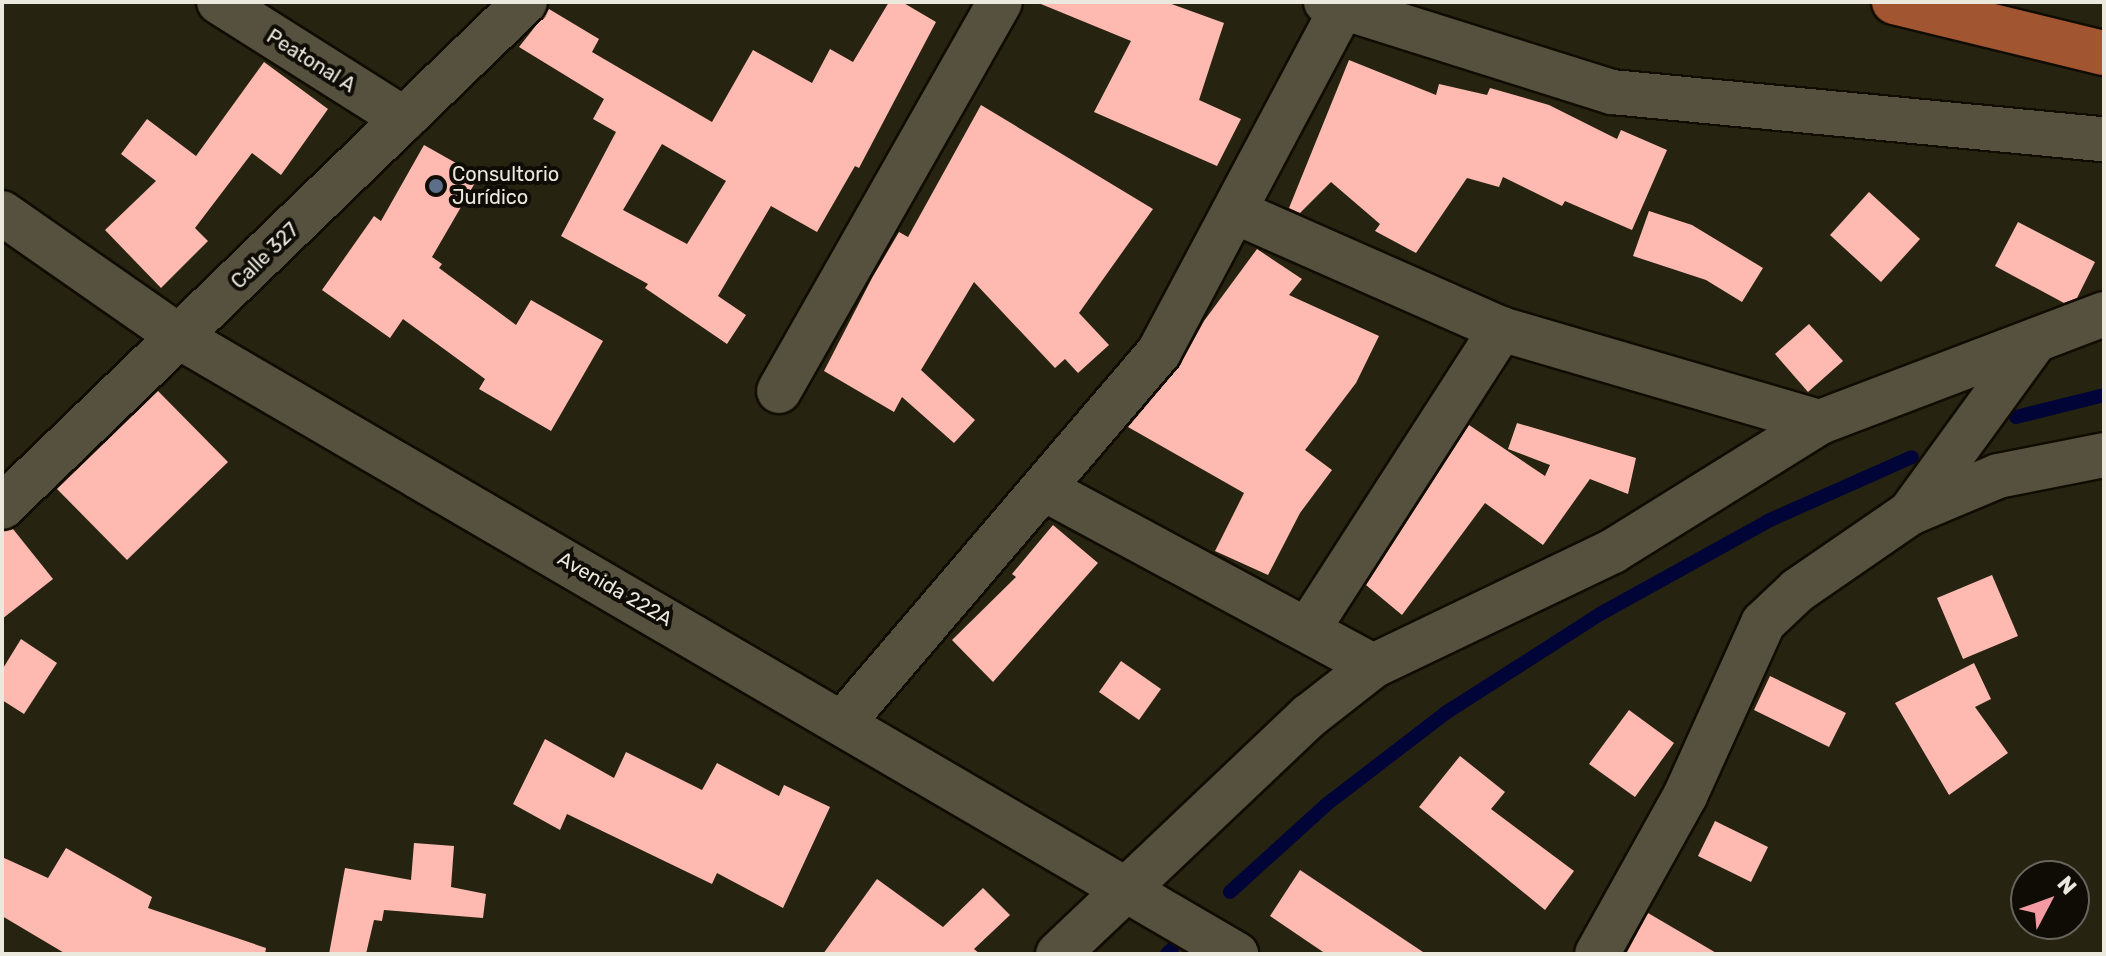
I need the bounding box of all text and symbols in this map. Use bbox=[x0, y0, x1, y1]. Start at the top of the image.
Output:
street label: Peatonal A bbox=[262, 24, 360, 98]
place label: Consultorio Jurídico bbox=[452, 162, 559, 209]
marker: Consultorio Jurídico bbox=[427, 177, 445, 195]
street label: Calle 327 bbox=[226, 218, 304, 294]
street label: Avenida 222A bbox=[554, 547, 676, 631]
north arrow bbox=[2010, 860, 2090, 940]
text: N bbox=[2052, 870, 2082, 900]

